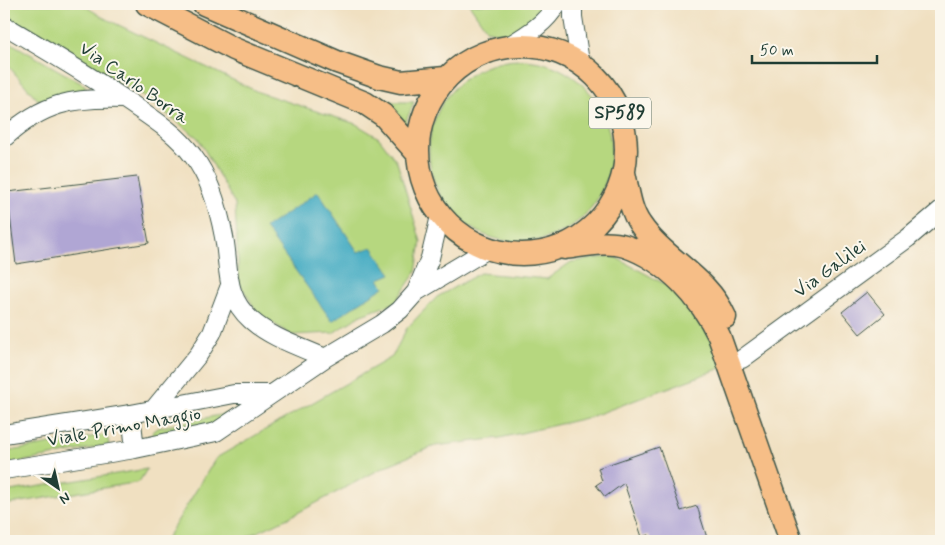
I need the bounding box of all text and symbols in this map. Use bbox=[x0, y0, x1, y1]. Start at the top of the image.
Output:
scale bar bbox=[752, 32, 878, 64]
street label: Via Carlo Borra bbox=[74, 36, 194, 130]
text: 50 m bbox=[760, 41, 794, 61]
road number: SP589 bbox=[589, 98, 651, 128]
street label: Via Galilei bbox=[789, 234, 871, 304]
street label: Viale Primo Maggio bbox=[45, 401, 203, 456]
north arrow bbox=[32, 462, 82, 512]
text: N bbox=[56, 488, 74, 508]

